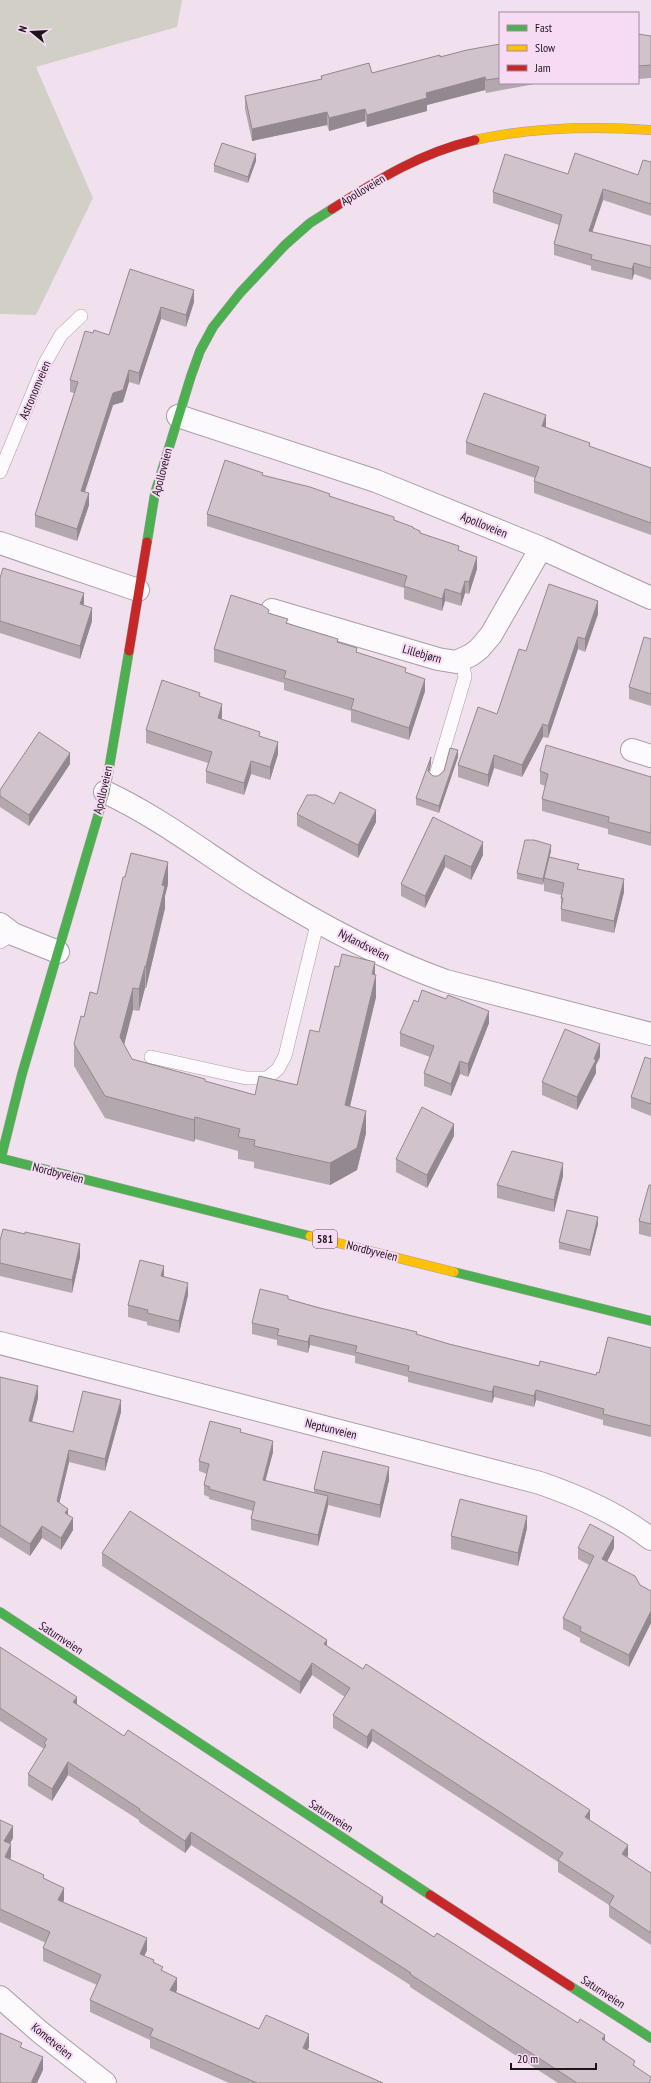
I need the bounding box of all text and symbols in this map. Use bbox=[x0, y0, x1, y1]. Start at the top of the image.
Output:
north arrow bbox=[12, 12, 52, 52]
legend bbox=[499, 12, 639, 84]
text: Fast bbox=[535, 20, 553, 35]
text: N bbox=[15, 24, 30, 34]
text: Slow bbox=[535, 40, 556, 55]
text: Jam bbox=[534, 60, 551, 75]
street label: Apolloveien bbox=[338, 170, 388, 209]
street label: Astronomveien bbox=[15, 358, 54, 421]
street label: Apolloveien bbox=[148, 446, 175, 498]
street label: Apolloveien bbox=[459, 508, 510, 541]
street label: Lillebjørn bbox=[401, 641, 443, 666]
street label: Apolloveien bbox=[90, 764, 115, 816]
street label: Nylandsveien bbox=[336, 925, 392, 964]
street label: Nordbyveien bbox=[31, 1159, 85, 1186]
road number: 581 bbox=[313, 1230, 337, 1248]
street label: Nordbyveien bbox=[345, 1237, 399, 1264]
street label: Neptunveien bbox=[304, 1415, 359, 1442]
street label: Saturnveien bbox=[36, 1618, 86, 1657]
street label: Saturnveien bbox=[306, 1796, 356, 1835]
street label: Saturnveien bbox=[578, 1972, 628, 2011]
street label: Kometveien bbox=[29, 2019, 76, 2062]
scale bar bbox=[511, 2045, 596, 2071]
text: 20 m bbox=[517, 2051, 538, 2066]

